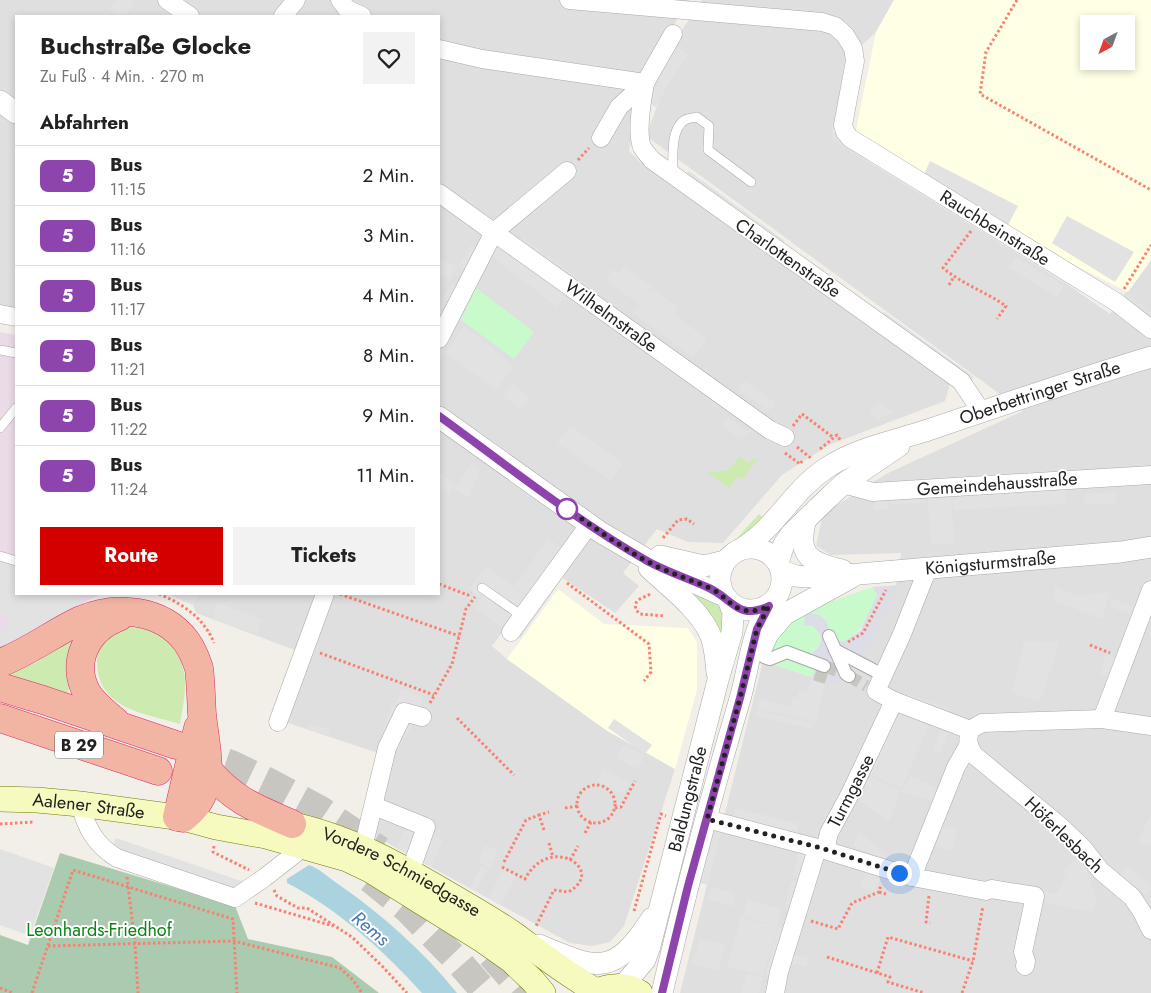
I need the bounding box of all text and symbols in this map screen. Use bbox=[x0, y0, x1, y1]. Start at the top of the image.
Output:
north arrow bbox=[1080, 15, 1135, 70]
map controls bbox=[1080, 15, 1135, 70]
text: Buchstraße Glocke bbox=[40, 28, 251, 63]
button: heart bbox=[363, 32, 415, 84]
text: Zu Fuß · 4 Min. · 270 m bbox=[40, 65, 204, 88]
text: Abfahrten bbox=[40, 109, 129, 136]
text: Bus bbox=[110, 151, 142, 178]
text: 2 Min. bbox=[362, 162, 415, 189]
text: 5 bbox=[62, 163, 73, 189]
text: 11:15 bbox=[110, 178, 145, 201]
street label: Rauchbeinstraße bbox=[935, 184, 1055, 272]
text: Bus bbox=[110, 211, 142, 238]
street label: Charlottenstraße bbox=[730, 212, 846, 304]
text: 3 Min. bbox=[363, 222, 415, 249]
text: 5 bbox=[62, 223, 73, 249]
text: 11:16 bbox=[110, 238, 146, 261]
text: Bus bbox=[110, 271, 142, 298]
street label: Wilhelmstraße bbox=[559, 273, 663, 359]
text: 4 Min. bbox=[362, 282, 415, 309]
text: 5 bbox=[62, 283, 73, 309]
text: 11:17 bbox=[110, 298, 145, 321]
text: Bus bbox=[110, 331, 142, 358]
text: 8 Min. bbox=[363, 342, 415, 369]
text: 5 bbox=[62, 343, 73, 369]
street label: Oberbettringer Straße bbox=[956, 354, 1124, 431]
text: 11:21 bbox=[110, 358, 146, 381]
text: Bus bbox=[110, 391, 142, 418]
text: 9 Min. bbox=[362, 402, 415, 429]
text: 5 bbox=[62, 403, 73, 429]
text: 11:22 bbox=[110, 418, 147, 441]
text: Bus bbox=[110, 451, 142, 478]
text: 11 Min. bbox=[356, 462, 415, 489]
text: 5 bbox=[62, 463, 73, 489]
street label: Gemeindehausstraße bbox=[916, 465, 1078, 503]
text: 11:24 bbox=[110, 478, 148, 501]
unlabelled marker bbox=[556, 498, 578, 520]
button: Route bbox=[40, 527, 223, 585]
button: Tickets bbox=[233, 527, 415, 585]
street label: Königsturmstraße bbox=[924, 545, 1057, 581]
road number: B 29 bbox=[55, 732, 103, 758]
street label: Baldungstraße bbox=[662, 743, 714, 855]
street label: Turmgasse bbox=[821, 750, 881, 832]
street label: Aalener Straße bbox=[31, 787, 146, 826]
street label: Höferlesbach bbox=[1019, 791, 1109, 879]
street label: Vordere Schmiedgasse bbox=[319, 820, 486, 923]
your location bbox=[887, 861, 912, 886]
water label: Rems bbox=[346, 905, 396, 952]
park label: Leonhards-Friedhof bbox=[26, 917, 173, 943]

